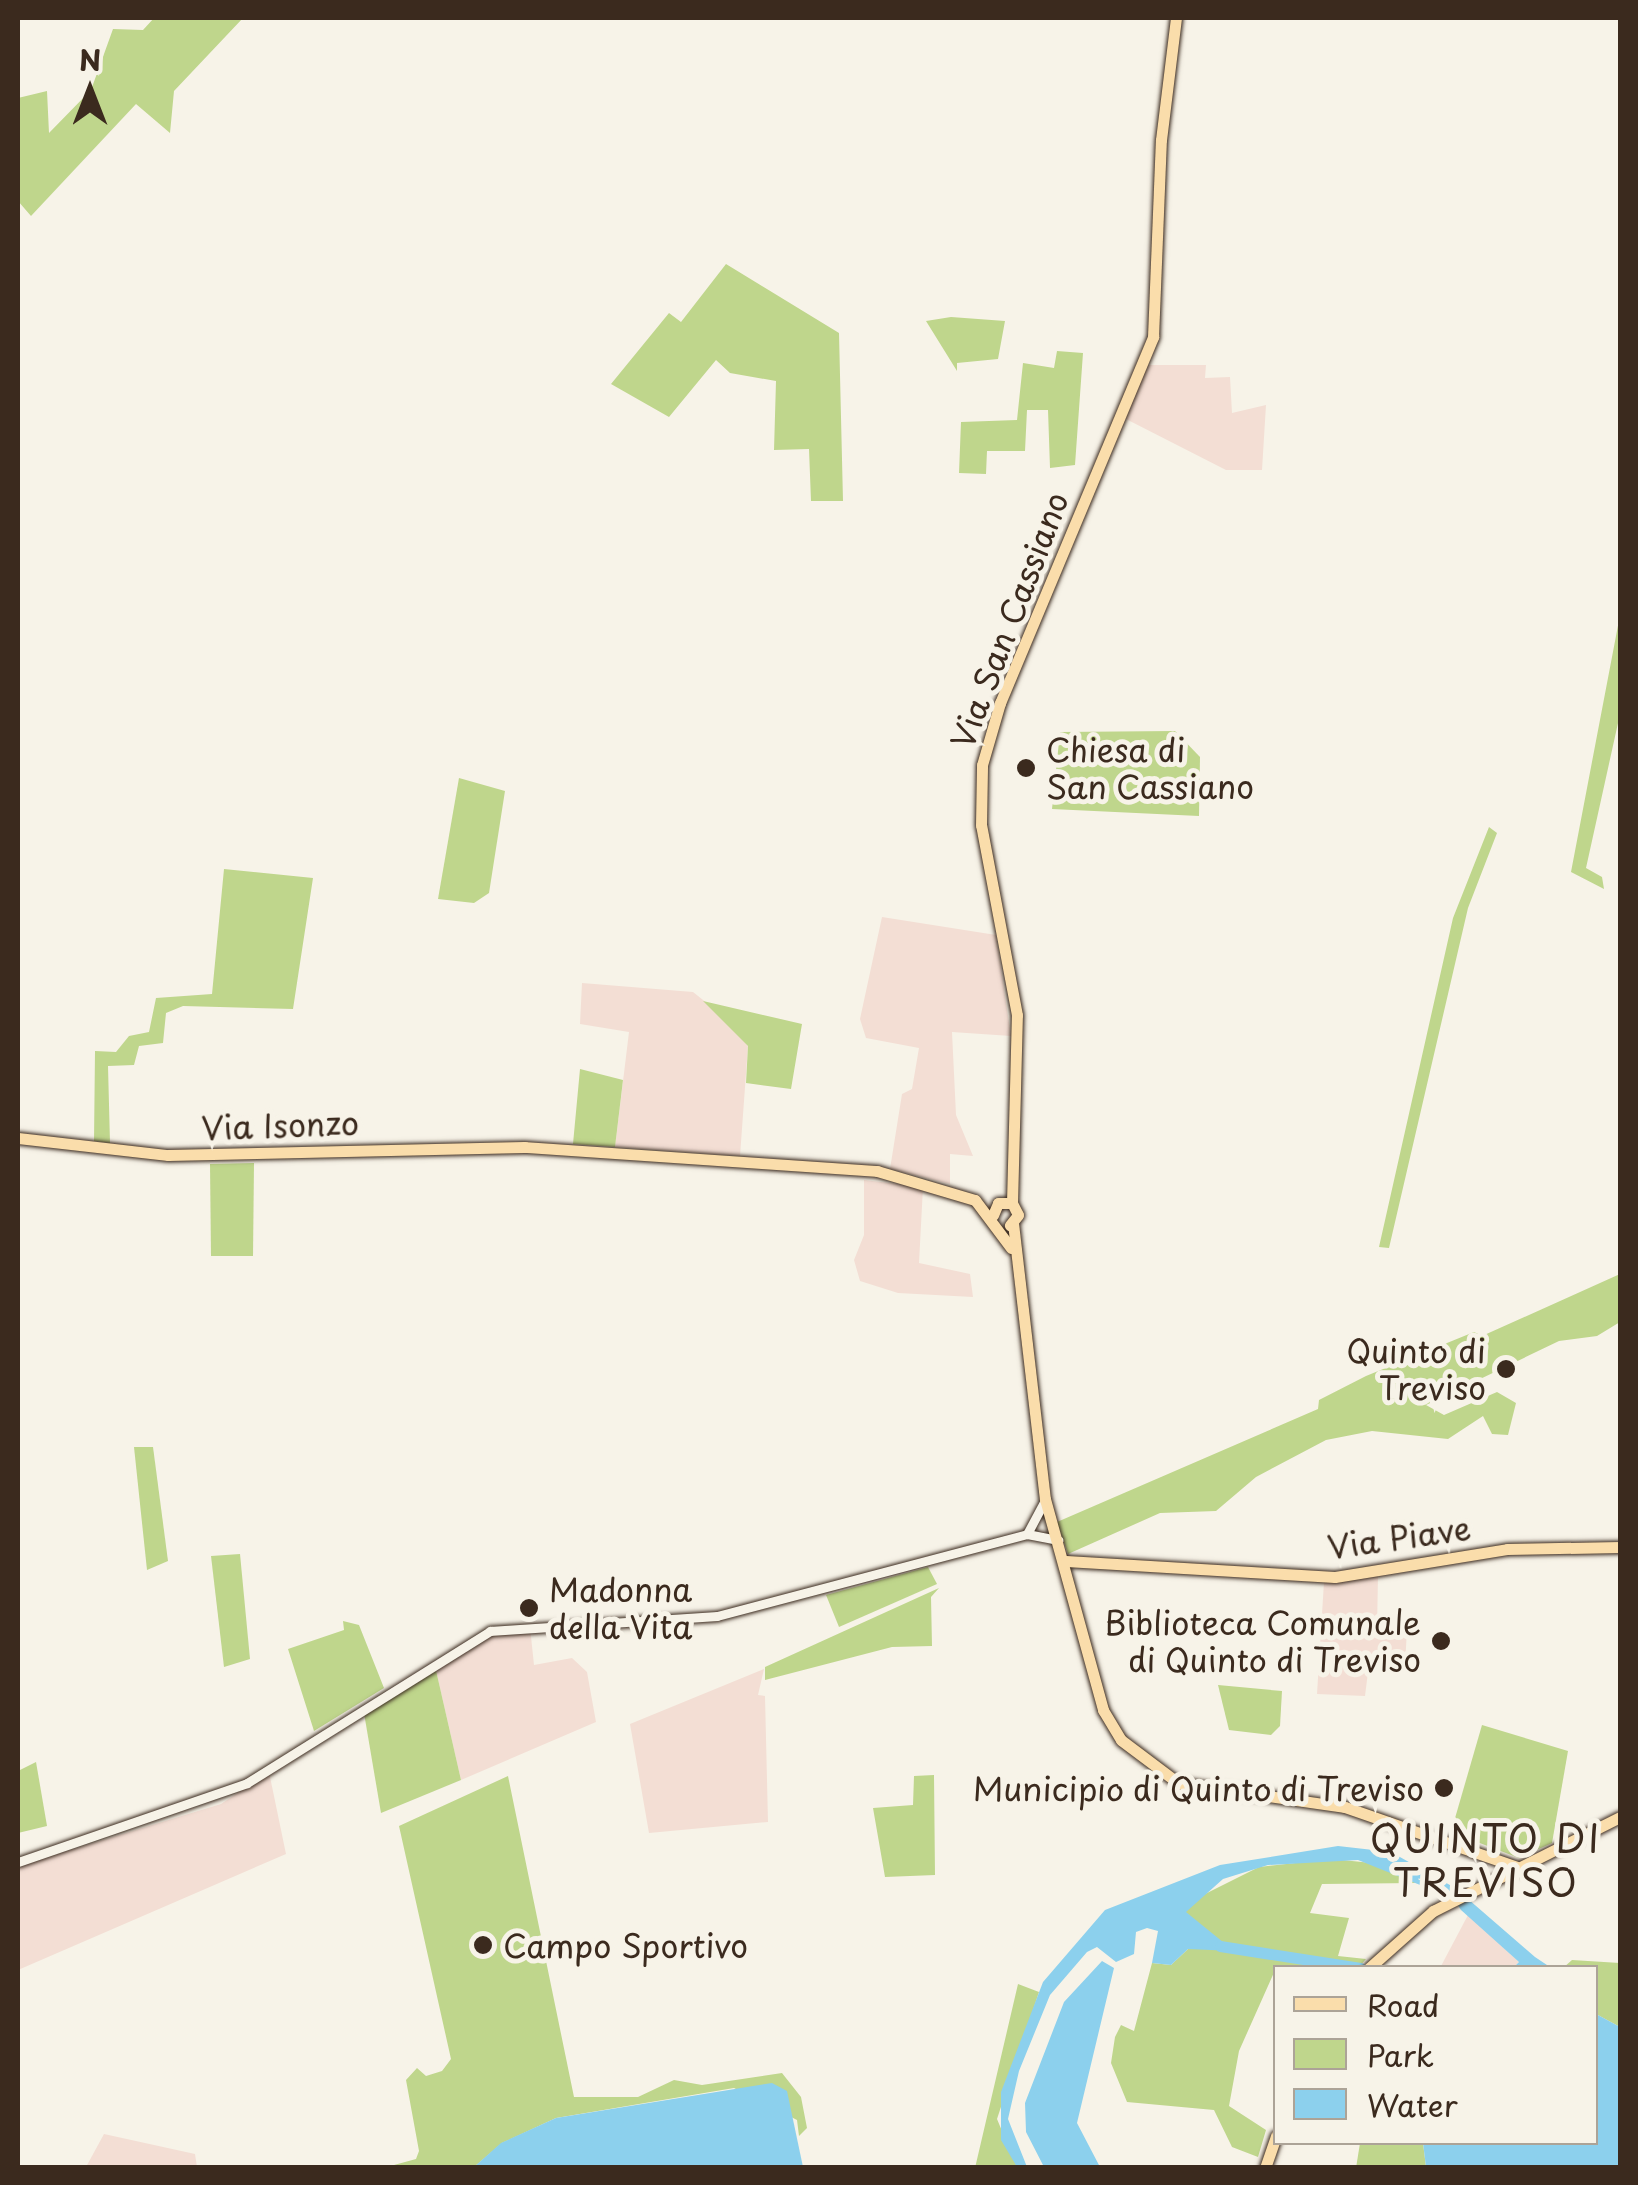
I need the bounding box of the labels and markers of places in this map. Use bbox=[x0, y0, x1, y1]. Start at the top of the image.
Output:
place label: Chiesa di San Cassiano bbox=[1046, 731, 1255, 806]
marker: Chiesa di San Cassiano bbox=[1015, 757, 1037, 779]
place label: Quinto di Treviso bbox=[1347, 1332, 1486, 1407]
marker: Quinto di Treviso bbox=[1495, 1358, 1517, 1380]
place label: Madonna della Vita bbox=[549, 1571, 694, 1646]
marker: Madonna della Vita bbox=[518, 1597, 540, 1619]
place label: Biblioteca Comunale di Quinto di Treviso bbox=[1105, 1604, 1421, 1679]
marker: Biblioteca Comunale di Quinto di Treviso bbox=[1430, 1630, 1452, 1652]
place label: Municipio di Quinto di Treviso bbox=[968, 1769, 1424, 1807]
marker: Municipio di Quinto di Treviso bbox=[1433, 1777, 1455, 1799]
place label: Campo Sportivo bbox=[503, 1926, 748, 1964]
marker: Campo Sportivo bbox=[472, 1934, 494, 1956]

